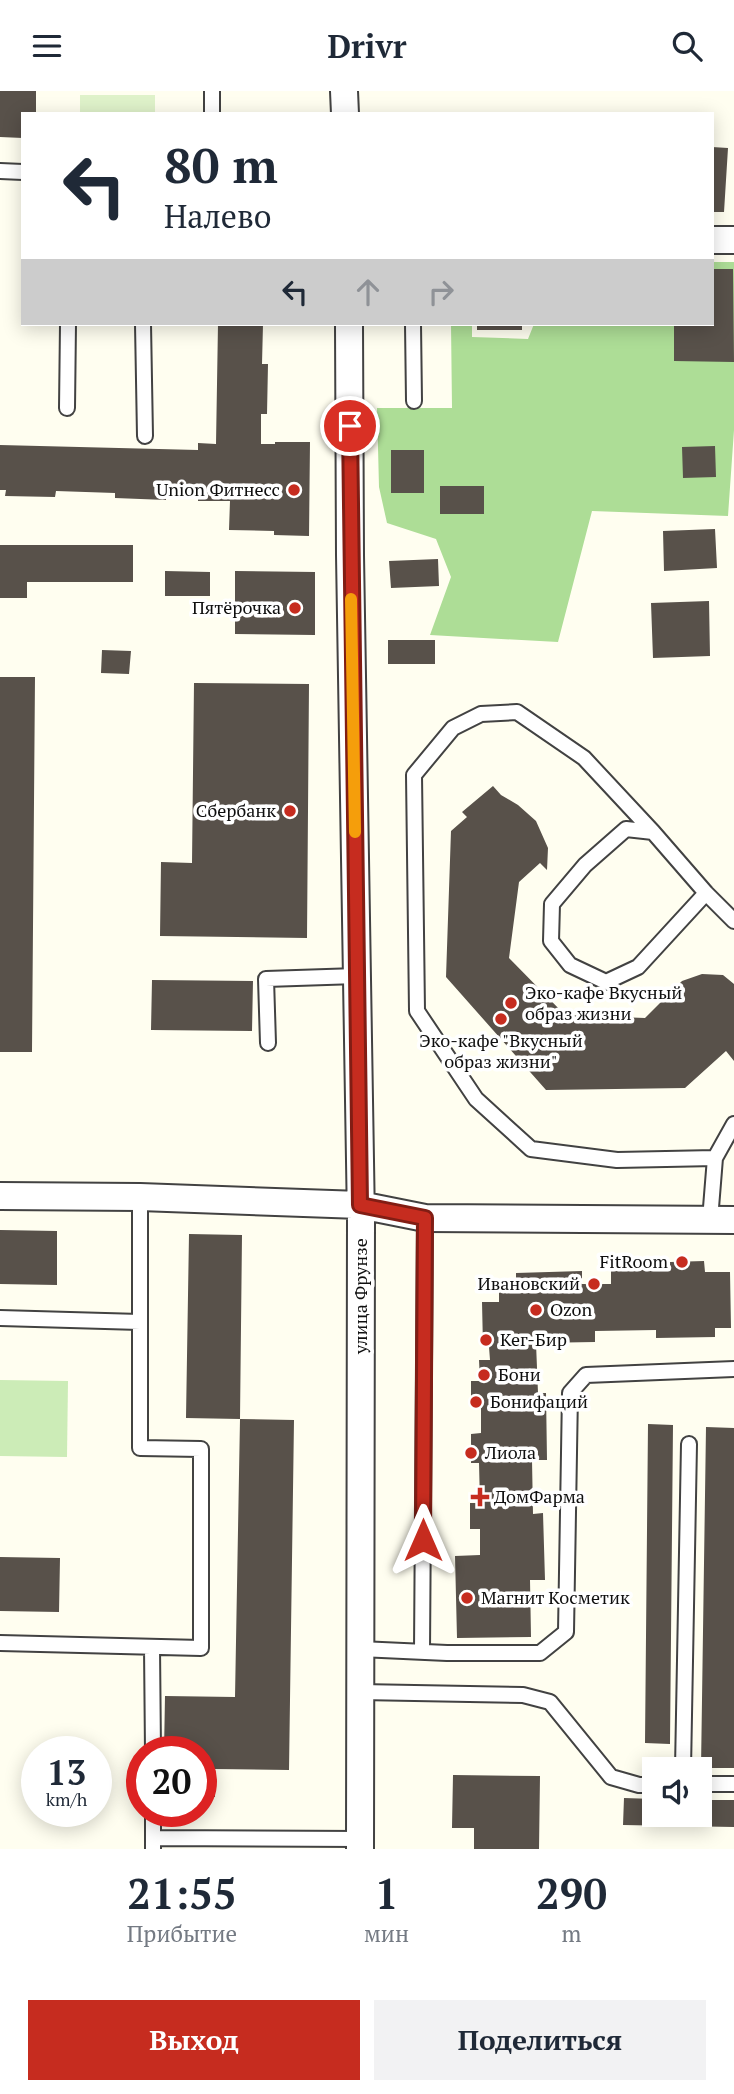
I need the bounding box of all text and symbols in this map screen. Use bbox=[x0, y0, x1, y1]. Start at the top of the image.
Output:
text: Drivr bbox=[327, 25, 407, 67]
icon: menu bbox=[28, 27, 66, 65]
icon: search bbox=[668, 27, 706, 65]
text: 80 m bbox=[164, 132, 278, 197]
icon: left bbox=[49, 140, 140, 231]
text: Налево bbox=[164, 195, 272, 237]
icon: left bbox=[276, 273, 314, 311]
icon: ahead bbox=[349, 273, 387, 311]
icon: right bbox=[422, 273, 460, 311]
pin bbox=[320, 396, 380, 456]
icon: arrive bbox=[331, 407, 369, 445]
place label: Union Фитнесс bbox=[156, 477, 280, 501]
marker: Union Фитнесс bbox=[286, 482, 302, 498]
place label: Пятёрочка bbox=[192, 595, 281, 619]
marker: Пятёрочка bbox=[287, 600, 303, 616]
place label: Сбербанк bbox=[196, 798, 276, 822]
marker: Сбербанк bbox=[282, 803, 298, 819]
place label: Эко-кафе Вкусный образ жизни bbox=[525, 980, 682, 1025]
marker: Эко-кафе Вкусный образ жизни bbox=[503, 995, 519, 1011]
marker: Эко-кафе "Вкусный образ жизни" bbox=[493, 1011, 509, 1027]
place label: Эко-кафе "Вкусный образ жизни" bbox=[419, 1028, 583, 1073]
street label: улица Фрунзе bbox=[348, 1238, 372, 1355]
place label: FitRoom bbox=[600, 1249, 668, 1273]
marker: FitRoom bbox=[674, 1254, 690, 1270]
place label: Ивановский bbox=[477, 1271, 580, 1295]
marker: Ивановский bbox=[586, 1276, 602, 1292]
place label: Ozon bbox=[550, 1297, 593, 1321]
marker: Ozon bbox=[528, 1302, 544, 1318]
place label: Кег-Бир bbox=[500, 1327, 567, 1351]
marker: Кег-Бир bbox=[478, 1332, 494, 1348]
place label: Бони bbox=[498, 1362, 541, 1386]
marker: Бони bbox=[476, 1367, 492, 1383]
place label: Бонифаций bbox=[490, 1389, 588, 1413]
marker: Бонифаций bbox=[468, 1394, 484, 1410]
place label: Лиола bbox=[484, 1440, 536, 1464]
marker: Лиола bbox=[463, 1445, 479, 1461]
place label: ДомФарма bbox=[494, 1484, 585, 1508]
marker: ДомФарма bbox=[472, 1489, 488, 1505]
position arrow bbox=[386, 1503, 460, 1577]
place label: Магнит Косметик bbox=[481, 1585, 630, 1609]
marker: Магнит Косметик bbox=[459, 1590, 475, 1606]
speed limit sign: 20 bbox=[126, 1736, 217, 1827]
text: 13 bbox=[47, 1749, 86, 1795]
map controls bbox=[642, 1757, 712, 1827]
button: sound bbox=[642, 1757, 712, 1827]
text: km/h bbox=[46, 1787, 87, 1811]
text: 21:55 bbox=[127, 1865, 237, 1921]
text: 1 bbox=[375, 1865, 398, 1921]
text: 290 bbox=[536, 1865, 607, 1921]
text: Прибытие bbox=[127, 1918, 237, 1949]
text: мин bbox=[364, 1918, 409, 1949]
text: m bbox=[562, 1918, 581, 1949]
button: Выход bbox=[28, 2000, 360, 2080]
button: Поделиться bbox=[374, 2000, 706, 2080]

